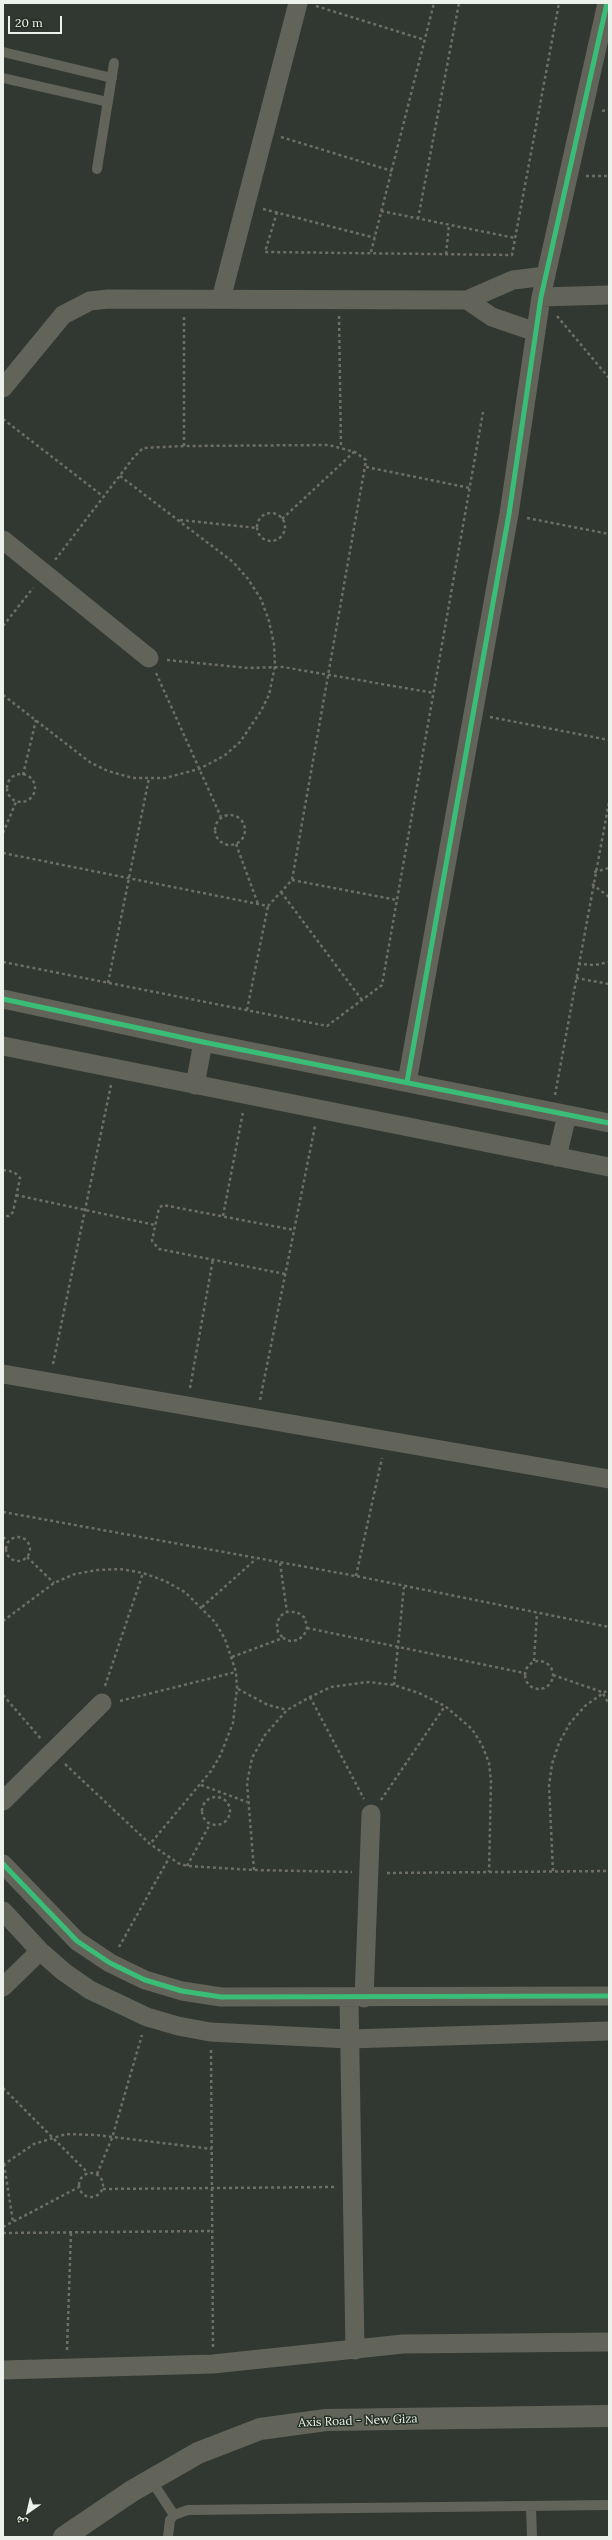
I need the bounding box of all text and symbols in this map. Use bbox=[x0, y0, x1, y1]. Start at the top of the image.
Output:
scale bar bbox=[10, 8, 64, 34]
text: 20 m bbox=[15, 15, 43, 30]
street label: Axis Road - New Giza bbox=[298, 2412, 418, 2430]
north arrow bbox=[8, 2492, 48, 2532]
text: ش bbox=[13, 2513, 30, 2531]

